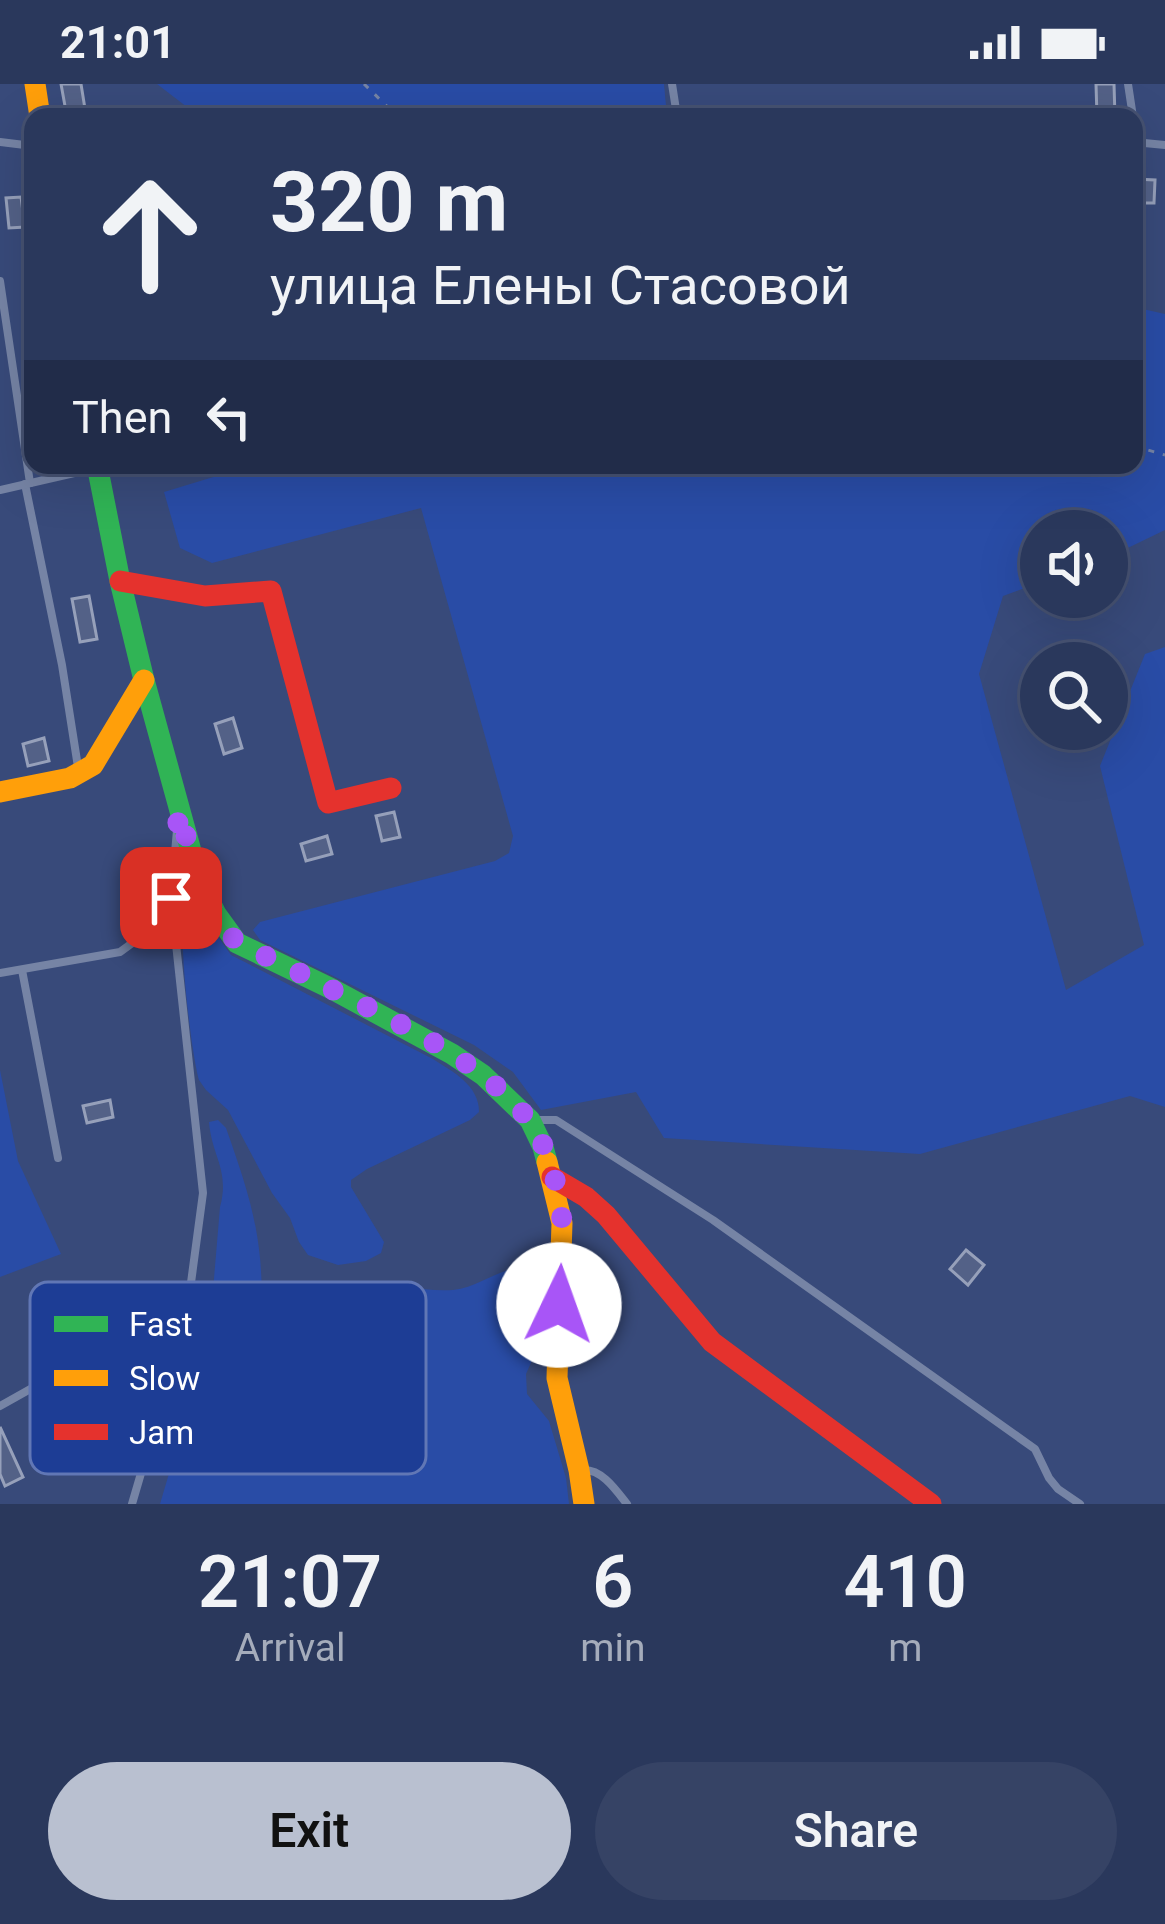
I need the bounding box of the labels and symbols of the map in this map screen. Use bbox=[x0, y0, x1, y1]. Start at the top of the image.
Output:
pin bbox=[120, 847, 222, 949]
position arrow bbox=[496, 1242, 622, 1368]
legend bbox=[30, 1282, 426, 1474]
text: Fast bbox=[129, 1305, 192, 1344]
text: Slow bbox=[129, 1359, 200, 1398]
text: Jam bbox=[129, 1413, 194, 1452]

